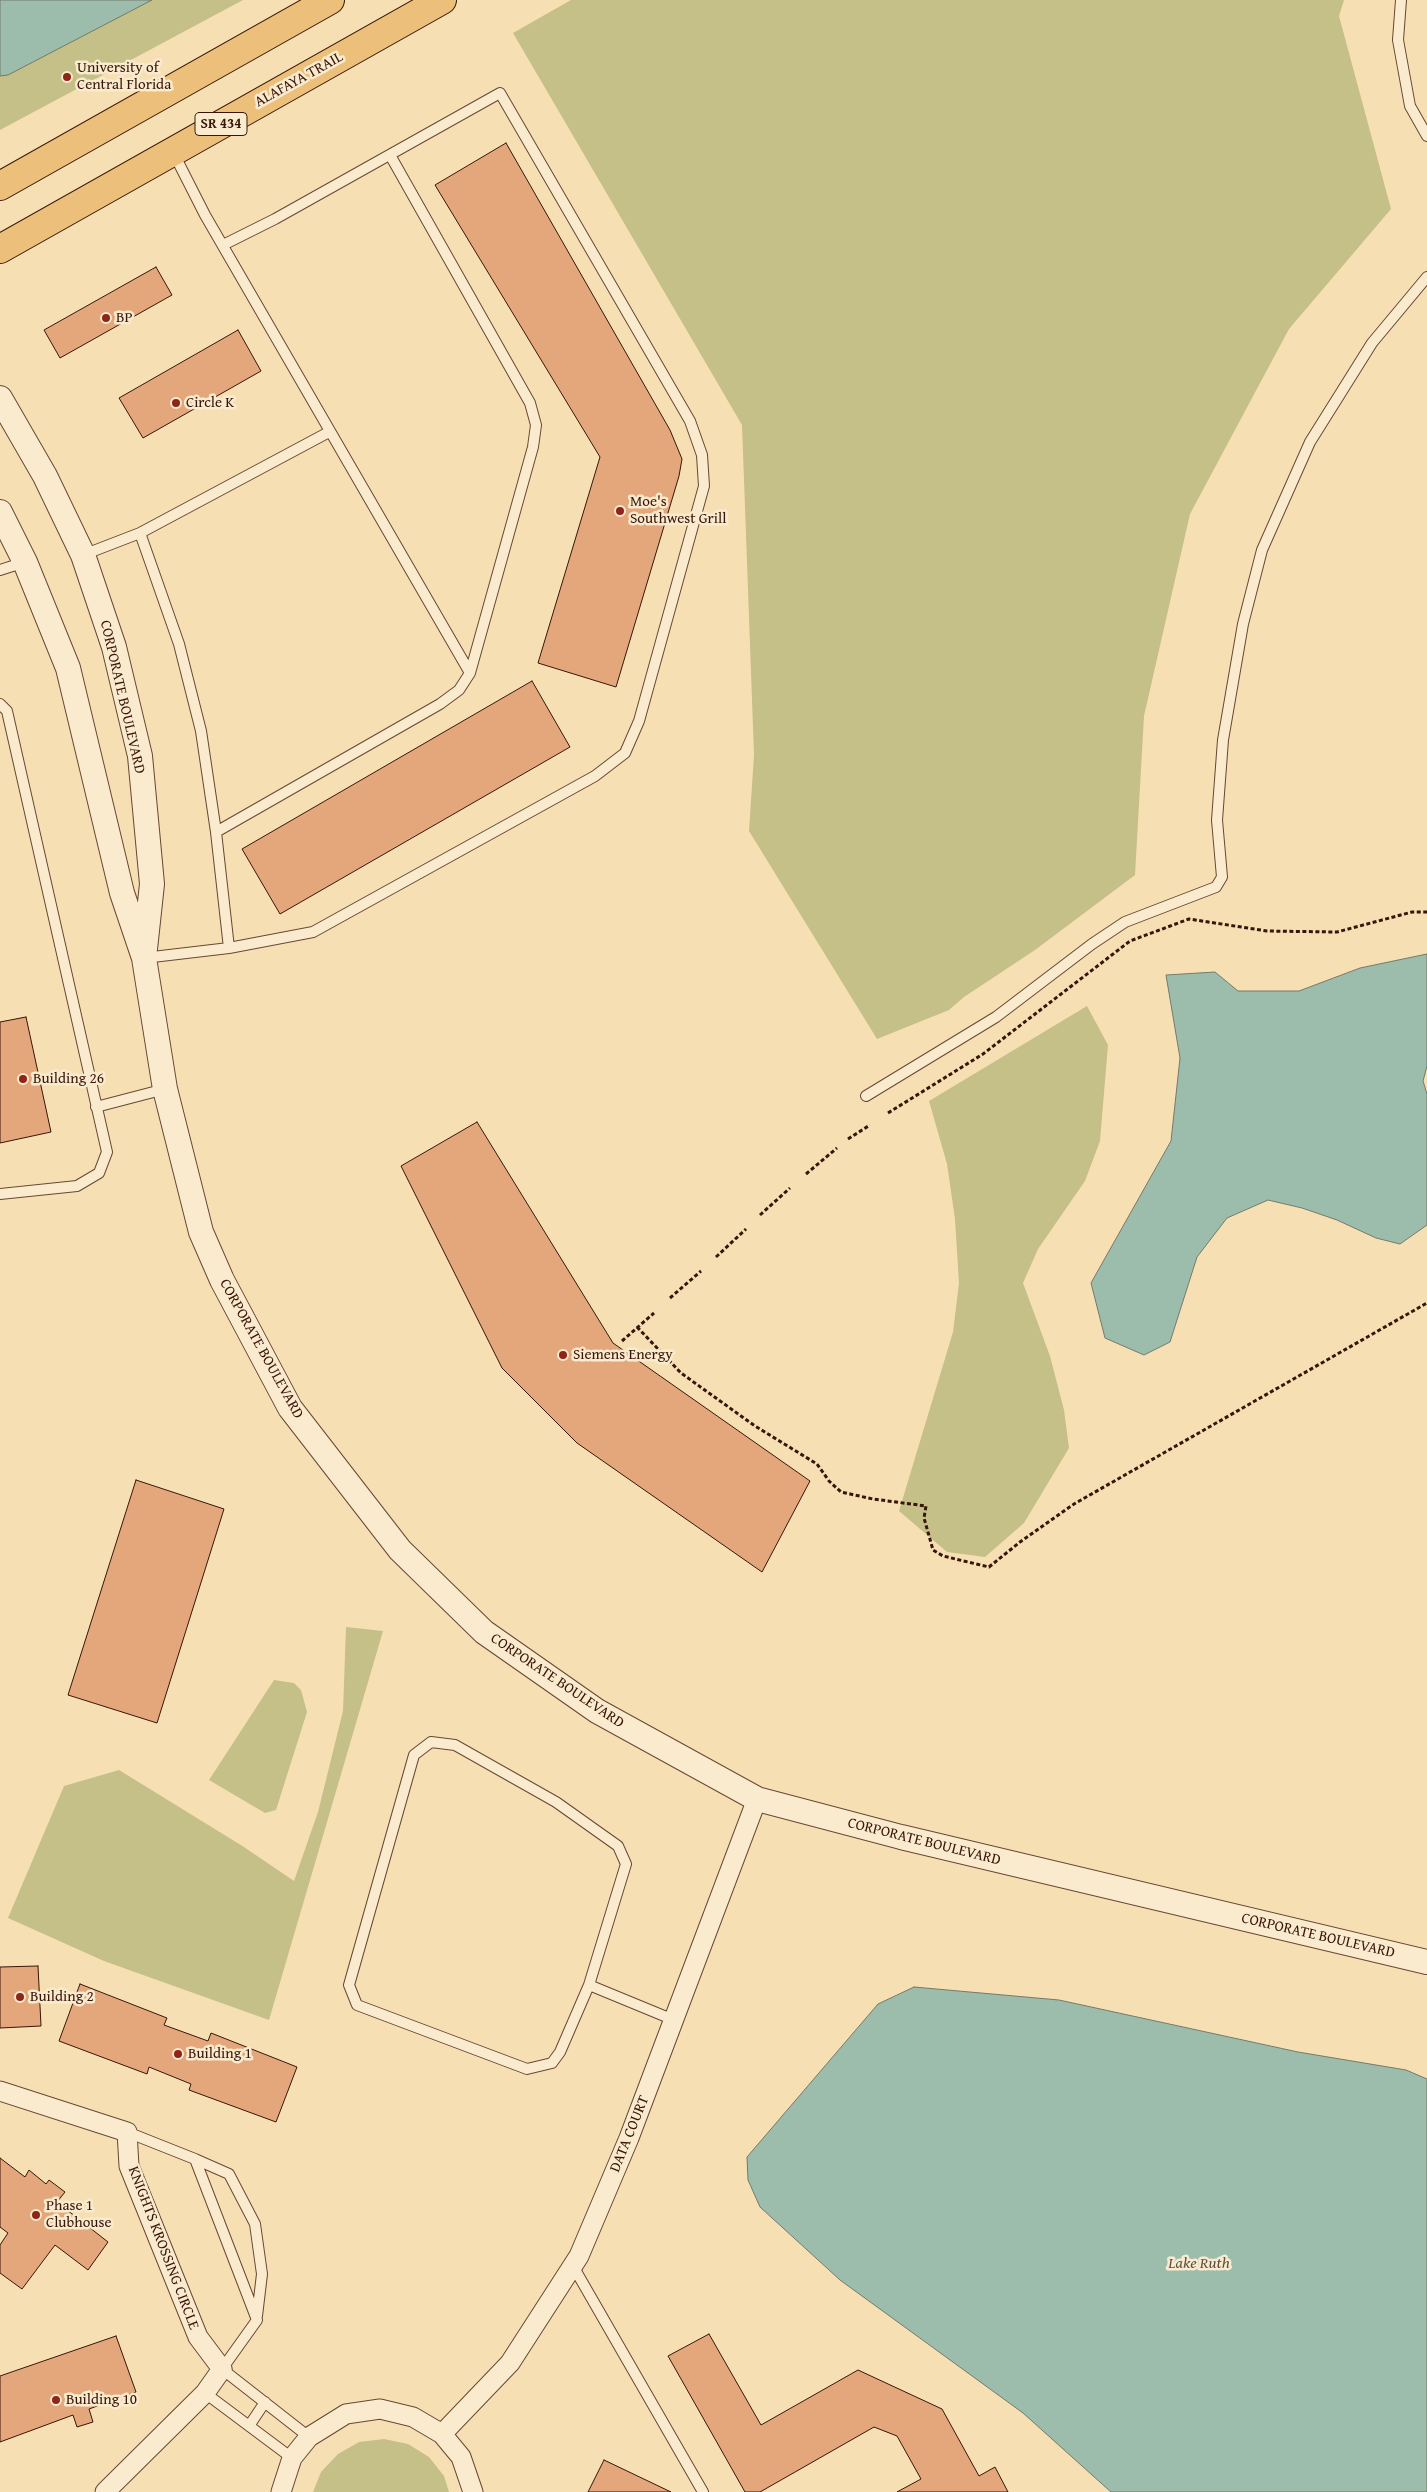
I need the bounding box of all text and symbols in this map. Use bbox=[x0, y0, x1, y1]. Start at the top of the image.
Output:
street label: ALAFAYA TRAIL bbox=[252, 48, 346, 112]
place label: University of Central Florida bbox=[77, 59, 171, 94]
marker: University of Central Florida bbox=[61, 71, 73, 83]
road number: SR 434 bbox=[195, 112, 247, 136]
place label: BP bbox=[116, 309, 133, 327]
marker: BP bbox=[100, 312, 112, 324]
place label: Circle K bbox=[186, 394, 234, 412]
marker: Circle K bbox=[170, 397, 182, 409]
place label: Moe's Southwest Grill bbox=[630, 493, 726, 528]
marker: Moe's Southwest Grill bbox=[614, 505, 626, 517]
street label: CORPORATE BOULEVARD bbox=[96, 619, 148, 775]
place label: Building 26 bbox=[33, 1070, 104, 1088]
marker: Building 26 bbox=[17, 1073, 29, 1085]
street label: CORPORATE BOULEVARD bbox=[215, 1276, 307, 1422]
place label: Siemens Energy bbox=[573, 1346, 673, 1364]
marker: Siemens Energy bbox=[557, 1349, 569, 1361]
street label: CORPORATE BOULEVARD bbox=[487, 1630, 627, 1732]
street label: CORPORATE BOULEVARD bbox=[846, 1814, 1002, 1870]
street label: CORPORATE BOULEVARD bbox=[1240, 1910, 1396, 1962]
place label: Building 2 bbox=[30, 1988, 94, 2006]
marker: Building 2 bbox=[14, 1991, 26, 2003]
place label: Building 1 bbox=[188, 2045, 252, 2063]
marker: Building 1 bbox=[172, 2048, 184, 2060]
street label: DATA COURT bbox=[607, 2093, 653, 2175]
street label: KNIGHTS KROSSING CIRCLE bbox=[124, 2164, 202, 2332]
place label: Phase 1 Clubhouse bbox=[46, 2197, 111, 2232]
marker: Phase 1 Clubhouse bbox=[30, 2209, 42, 2221]
water label: Lake Ruth bbox=[1168, 2254, 1230, 2274]
place label: Building 10 bbox=[66, 2391, 137, 2409]
marker: Building 10 bbox=[50, 2394, 62, 2406]

